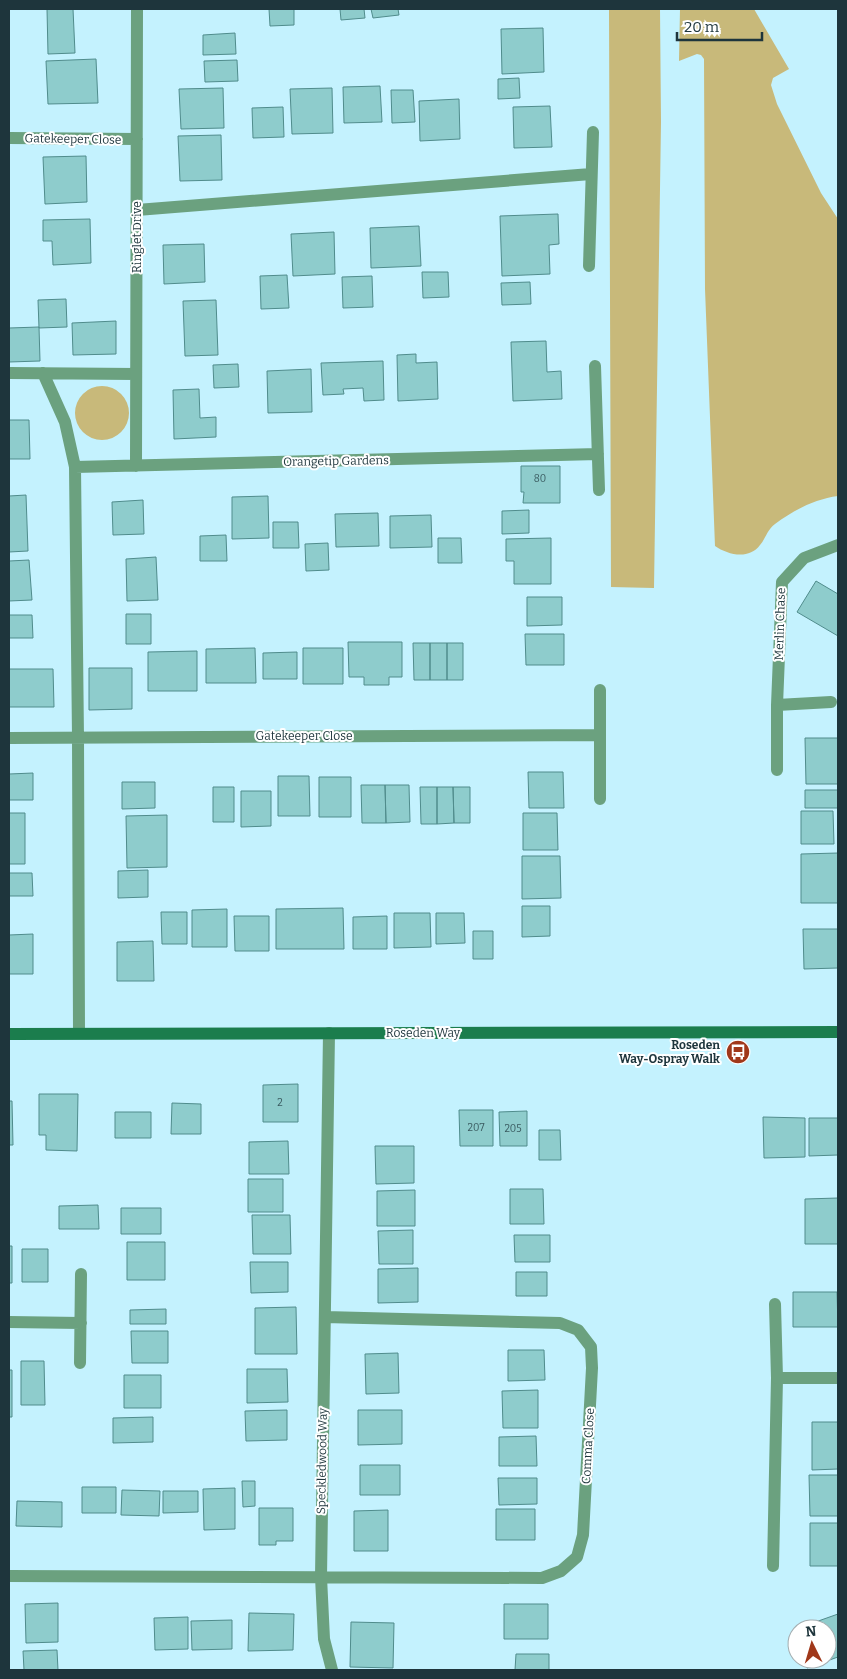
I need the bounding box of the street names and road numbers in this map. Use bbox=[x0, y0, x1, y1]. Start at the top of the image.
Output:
street label: Gatekeeper Close bbox=[24, 131, 122, 147]
street label: Ringlet Drive bbox=[130, 201, 144, 273]
street label: Orangetip Gardens bbox=[283, 453, 389, 469]
street label: Merlin Chase bbox=[772, 587, 788, 661]
street label: Gatekeeper Close bbox=[256, 729, 353, 743]
street label: Roseden Way bbox=[386, 1026, 461, 1040]
street label: Speckledwood Way bbox=[314, 1407, 330, 1514]
street label: Comma Close bbox=[579, 1408, 597, 1484]

